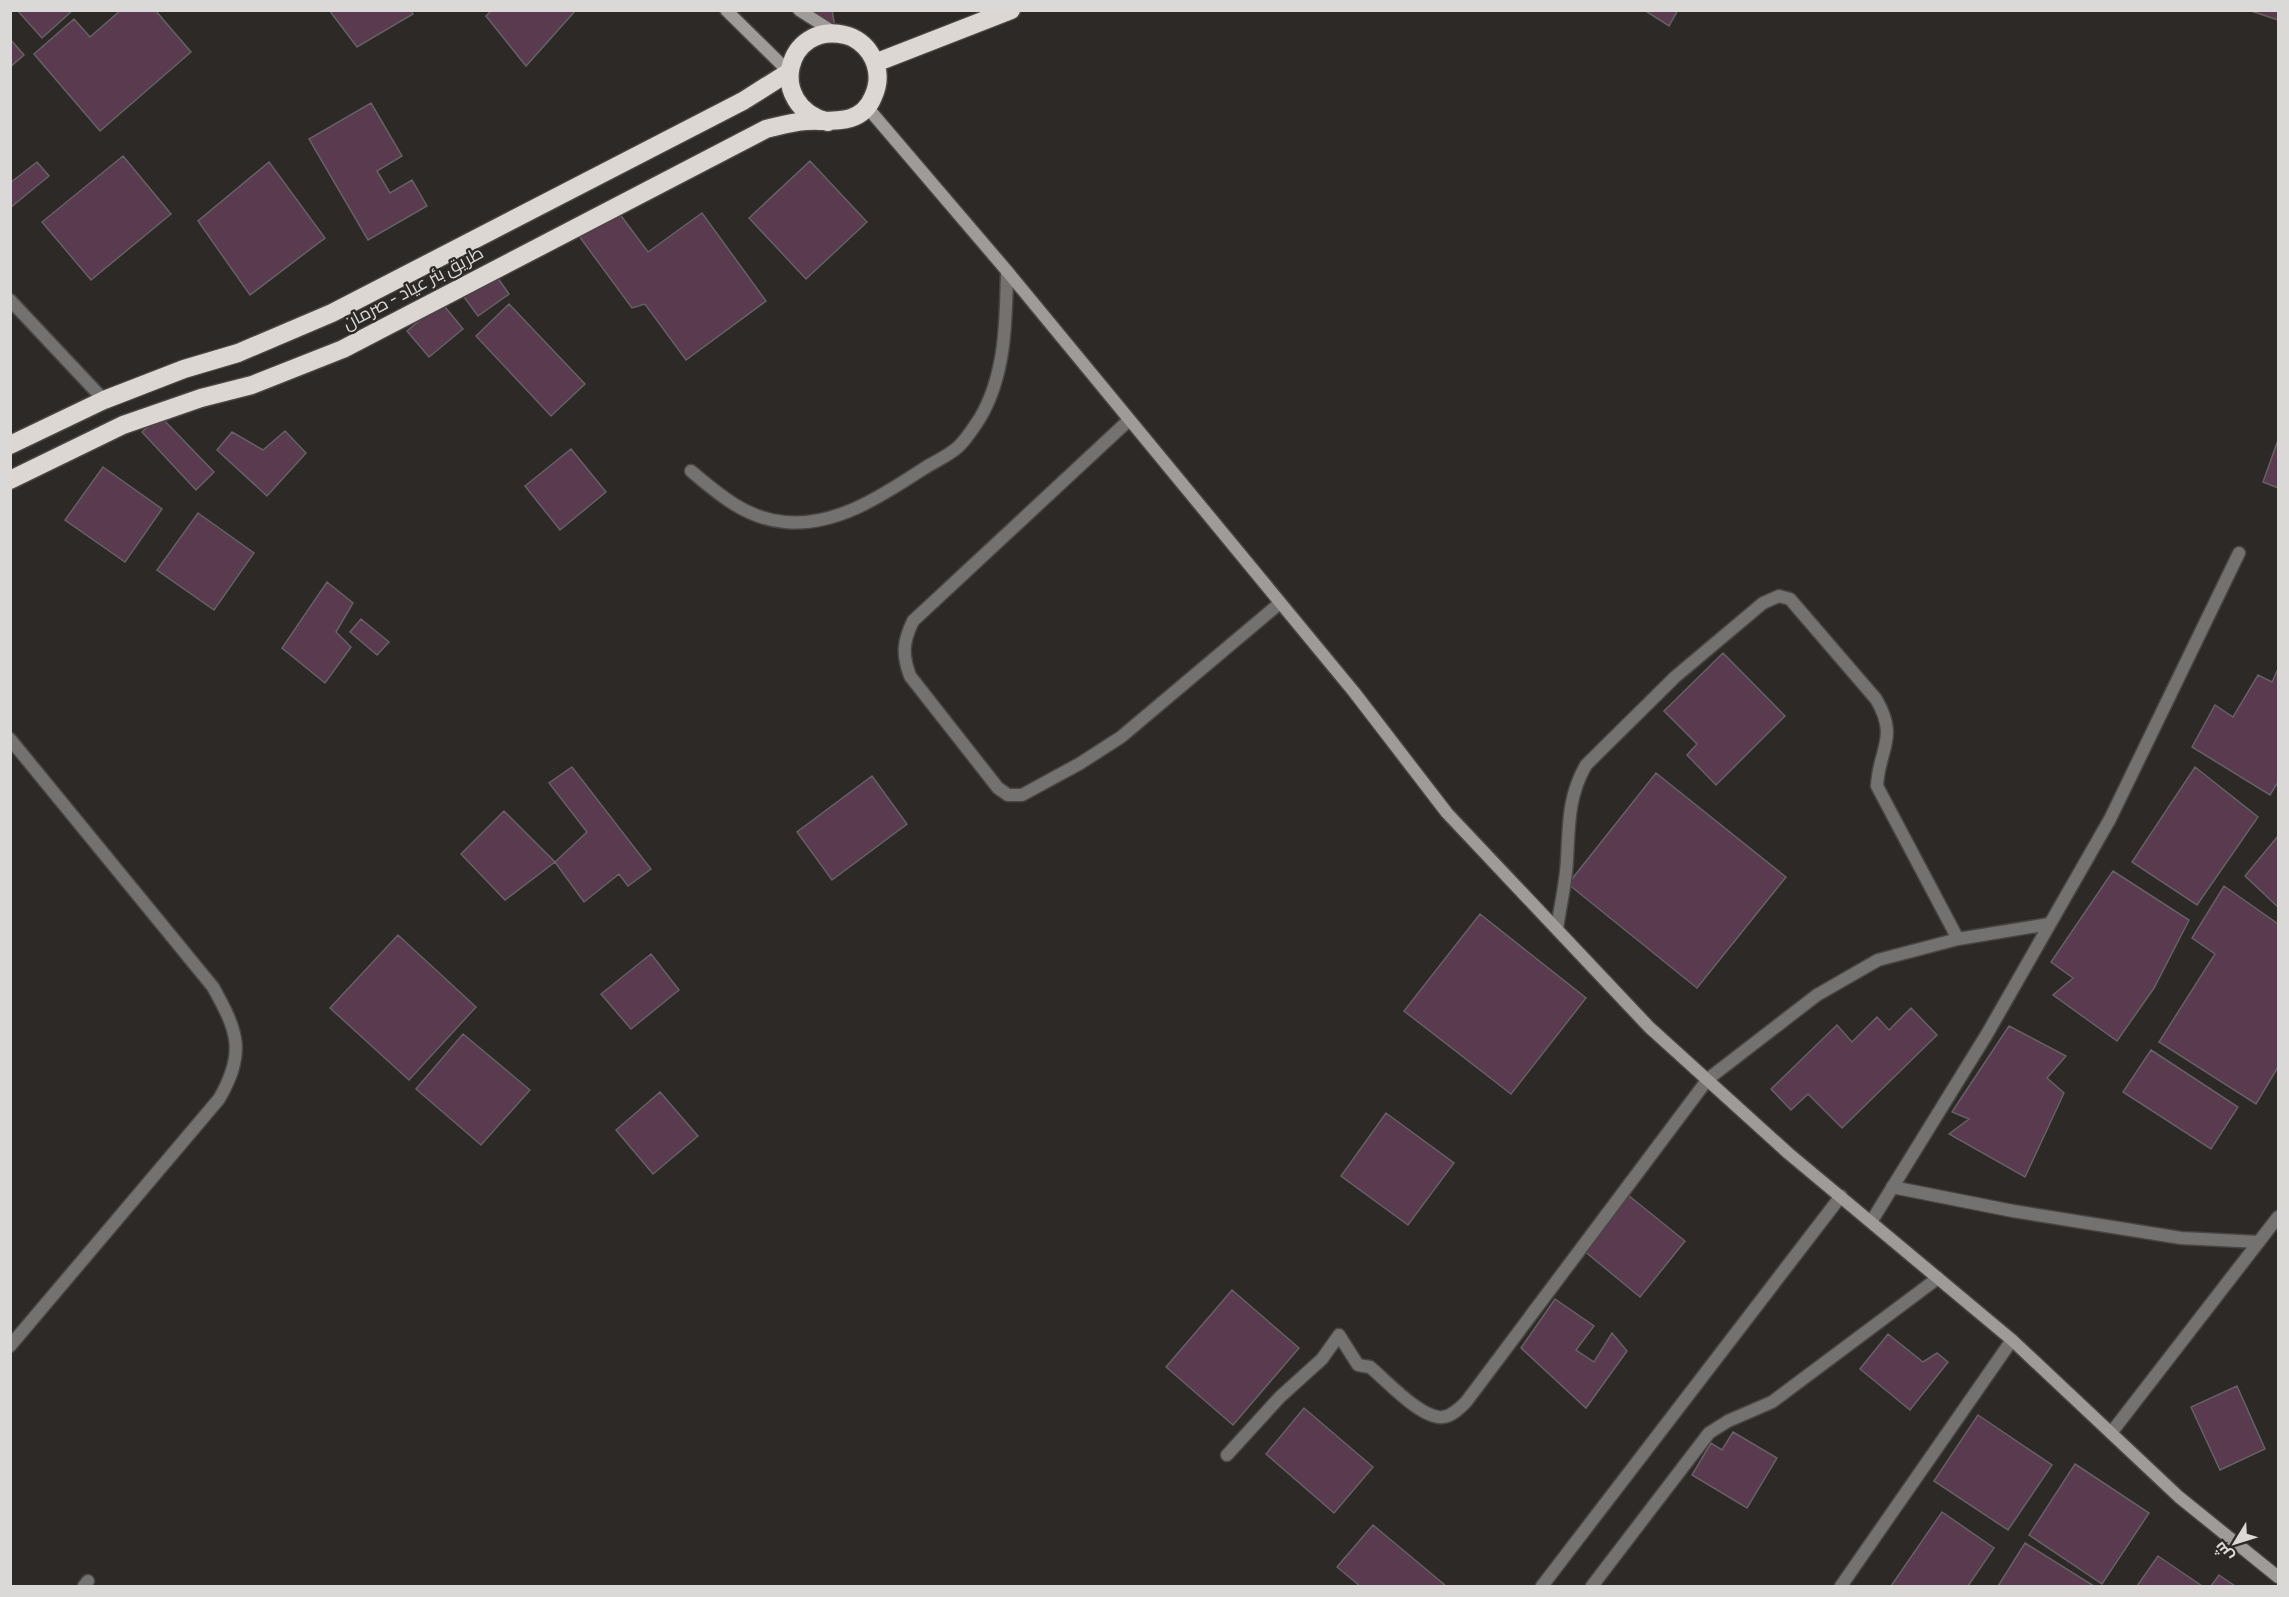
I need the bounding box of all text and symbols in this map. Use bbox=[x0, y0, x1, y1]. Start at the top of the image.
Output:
street label: طريق بئر عياد - صرمان bbox=[338, 241, 488, 335]
north arrow bbox=[2205, 1513, 2265, 1573]
text: ش bbox=[2209, 1538, 2237, 1566]

